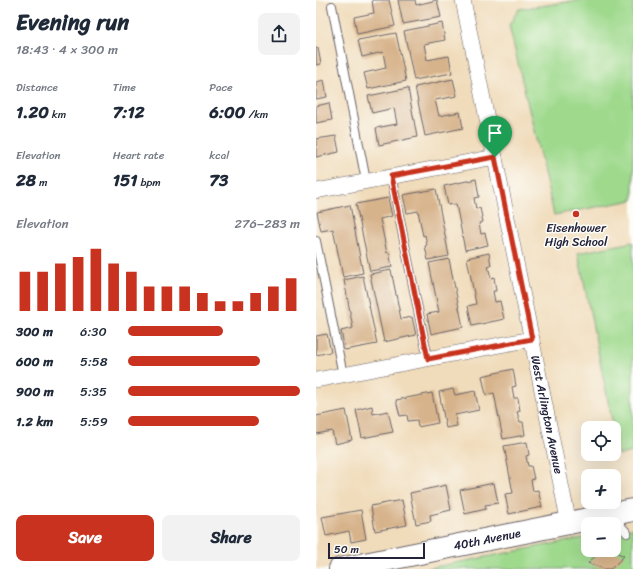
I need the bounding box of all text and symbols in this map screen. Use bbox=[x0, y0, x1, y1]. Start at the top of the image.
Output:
text: Evening run bbox=[16, 3, 129, 42]
button: share bbox=[258, 13, 300, 55]
text: 18:43 · 4 × 300 m bbox=[16, 38, 118, 61]
text: Distance bbox=[16, 78, 58, 97]
text: Time bbox=[113, 78, 136, 97]
text: Pace bbox=[209, 78, 233, 97]
text: 1.20 bbox=[16, 97, 49, 127]
text: 7:12 bbox=[113, 97, 145, 127]
text: 6:00 bbox=[209, 97, 246, 127]
text: km bbox=[49, 105, 66, 124]
text: /km bbox=[246, 105, 268, 124]
pin bbox=[478, 116, 512, 157]
icon: arrive bbox=[484, 122, 506, 144]
text: Elevation bbox=[16, 146, 61, 165]
text: Heart rate bbox=[113, 146, 164, 165]
text: kcal bbox=[209, 146, 229, 165]
text: 28 bbox=[16, 165, 36, 195]
text: 151 bbox=[113, 165, 138, 195]
text: 73 bbox=[209, 165, 228, 195]
text: m bbox=[36, 173, 47, 192]
text: bpm bbox=[138, 173, 161, 192]
marker: Eisenhower High School bbox=[571, 209, 581, 219]
text: Elevation bbox=[16, 212, 69, 235]
text: 276–283 m bbox=[234, 212, 300, 235]
place label: Eisenhower High School bbox=[545, 217, 608, 253]
text: 300 m bbox=[16, 320, 53, 343]
text: 6:30 bbox=[80, 320, 107, 343]
text: 600 m bbox=[16, 350, 53, 373]
text: 5:58 bbox=[80, 350, 108, 373]
street label: West Arlington Avenue bbox=[524, 353, 570, 476]
text: 900 m bbox=[16, 380, 54, 403]
text: 5:35 bbox=[80, 380, 107, 403]
text: 1.2 km bbox=[16, 410, 53, 433]
text: 5:59 bbox=[80, 410, 108, 433]
map controls bbox=[581, 421, 621, 557]
button: locate bbox=[581, 421, 621, 461]
button: + bbox=[581, 469, 621, 509]
button: Save bbox=[16, 515, 154, 561]
button: Share bbox=[162, 515, 300, 561]
button: − bbox=[581, 517, 621, 557]
street label: 40th Avenue bbox=[451, 522, 523, 557]
text: 50 m bbox=[334, 540, 359, 559]
scale bar bbox=[328, 541, 425, 560]

